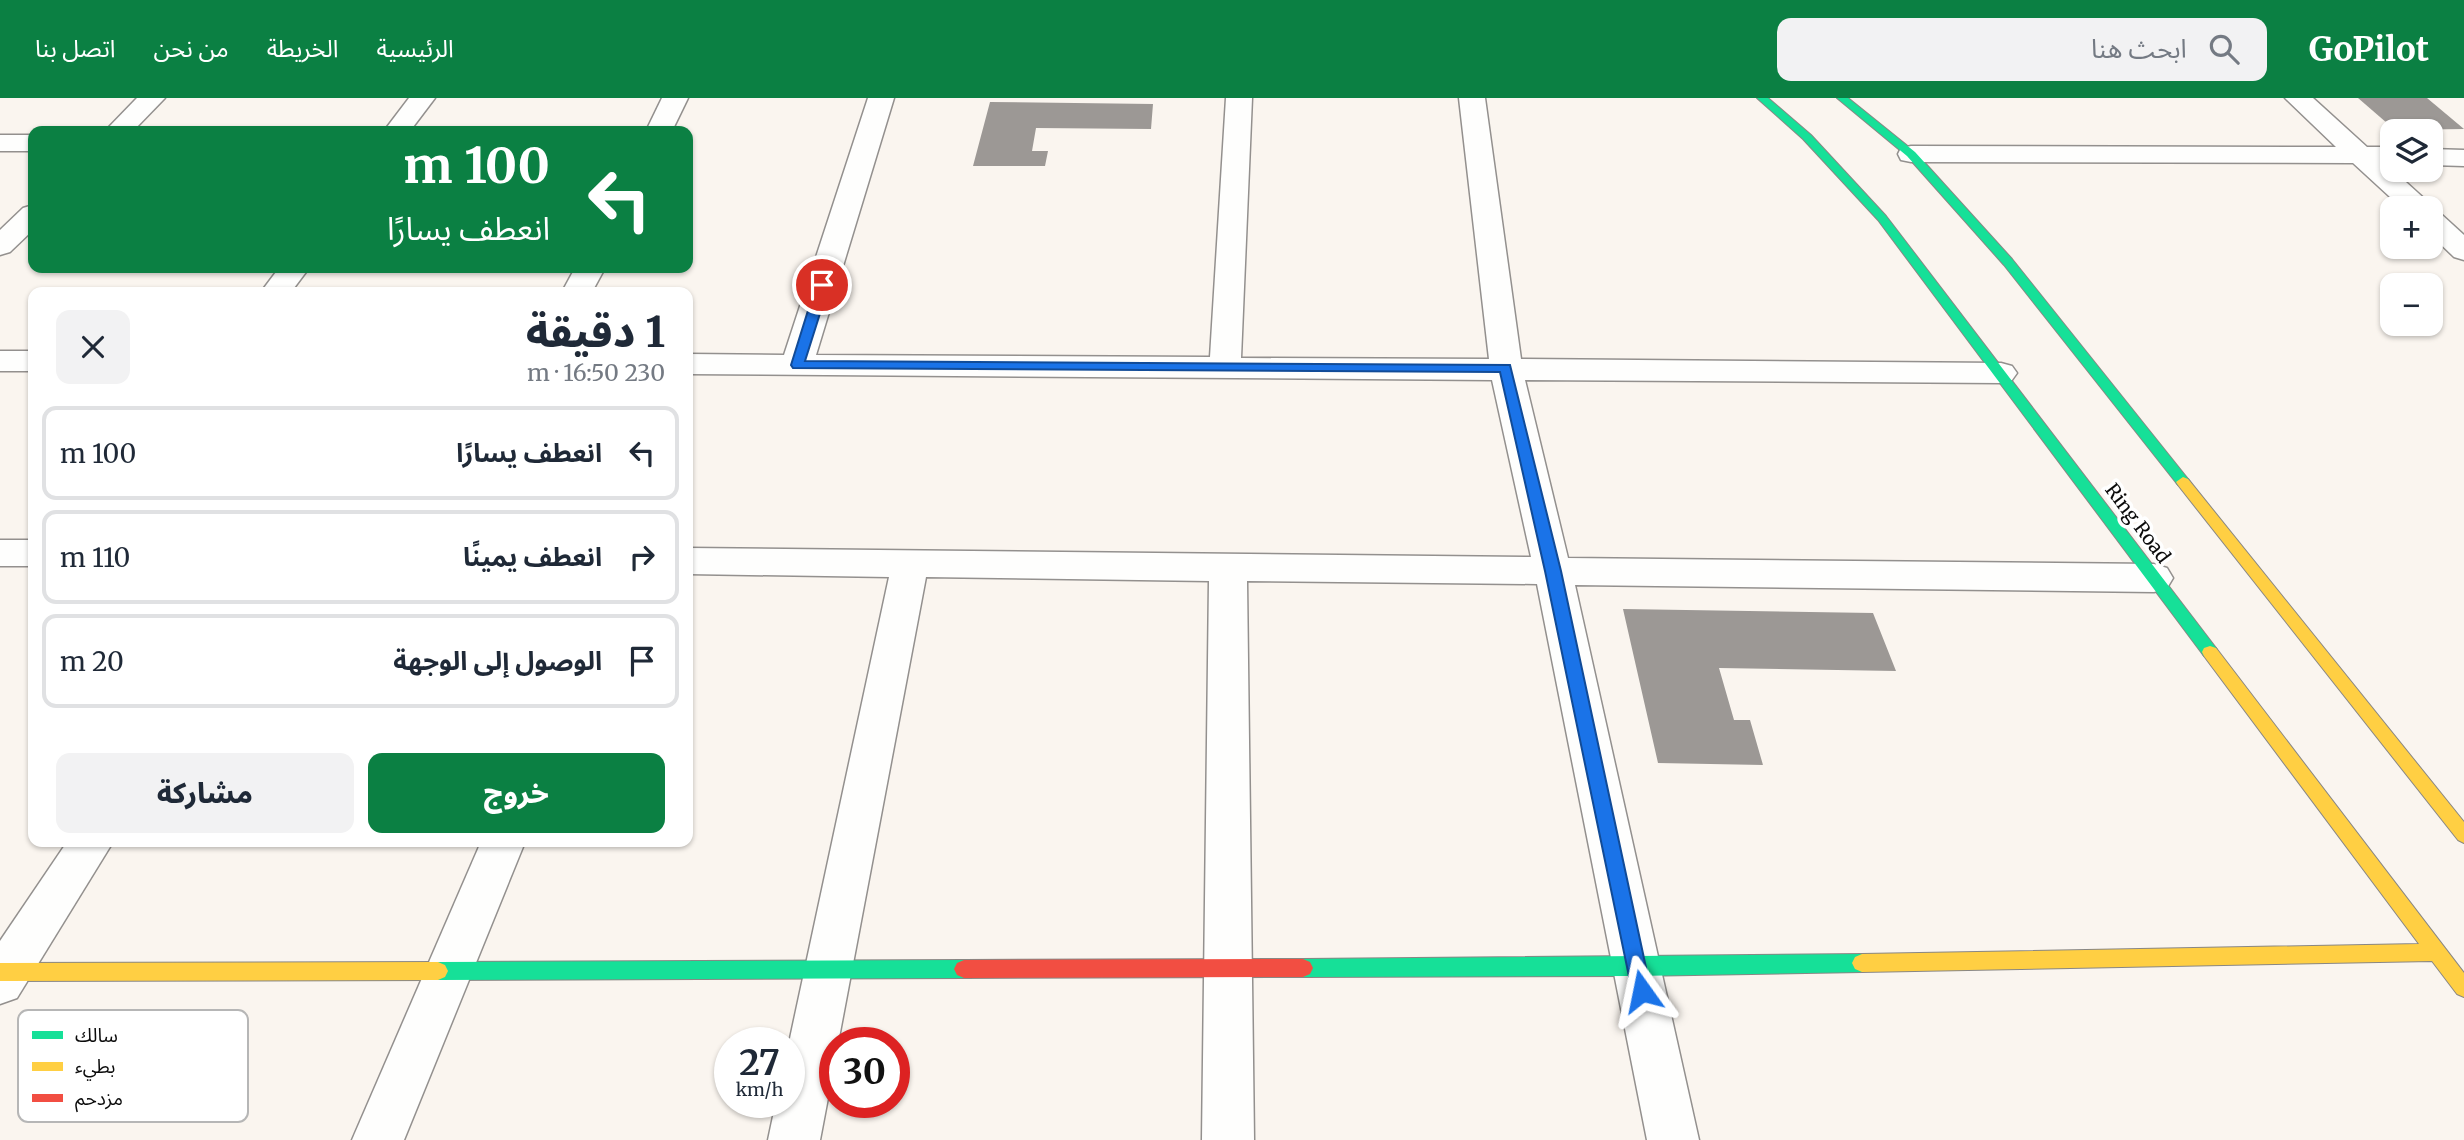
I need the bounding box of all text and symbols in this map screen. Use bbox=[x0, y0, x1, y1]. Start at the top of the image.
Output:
search box bbox=[1777, 18, 2267, 81]
text: GoPilot bbox=[2309, 29, 2429, 70]
icon: search bbox=[2205, 30, 2243, 68]
text: ابحث هنا bbox=[2091, 32, 2187, 65]
text: اتصل بنا bbox=[35, 33, 116, 64]
text: من نحن bbox=[154, 33, 229, 64]
text: الخريطة bbox=[267, 33, 339, 64]
text: الرئيسية bbox=[377, 33, 454, 64]
map controls bbox=[2380, 119, 2443, 336]
button: layers bbox=[2380, 119, 2443, 182]
text: 100 m bbox=[403, 135, 550, 196]
icon: left bbox=[574, 154, 665, 245]
button: + bbox=[2380, 196, 2443, 259]
text: انعطف يسارًا bbox=[387, 209, 550, 249]
pin bbox=[792, 255, 852, 315]
icon: arrive bbox=[803, 266, 841, 304]
button: − bbox=[2380, 273, 2443, 336]
text: 1 دقيقة bbox=[526, 306, 665, 358]
button: close bbox=[56, 310, 130, 384]
text: 230 m · 16:50 bbox=[527, 358, 665, 387]
icon: left bbox=[623, 434, 661, 472]
text: انعطف يسارًا bbox=[456, 436, 602, 469]
text: 100 m bbox=[60, 437, 136, 470]
street label: Ring Road bbox=[2100, 478, 2176, 568]
icon: right bbox=[623, 538, 661, 576]
text: انعطف يمينًا bbox=[463, 540, 602, 573]
text: 110 m bbox=[60, 541, 130, 574]
icon: arrive bbox=[623, 642, 661, 680]
text: الوصول إلى الوجهة bbox=[393, 644, 602, 677]
text: 20 m bbox=[60, 645, 124, 678]
button: مشاركة bbox=[56, 753, 354, 833]
button: خروج bbox=[368, 753, 665, 833]
position arrow bbox=[1605, 954, 1679, 1028]
legend bbox=[18, 1010, 248, 1122]
text: سالك bbox=[75, 1023, 118, 1047]
speed limit sign: 30 bbox=[819, 1027, 910, 1118]
text: 27 bbox=[739, 1041, 780, 1085]
text: بطيء bbox=[75, 1054, 115, 1081]
text: km/h bbox=[736, 1078, 783, 1101]
text: مزدحم bbox=[75, 1086, 123, 1113]

